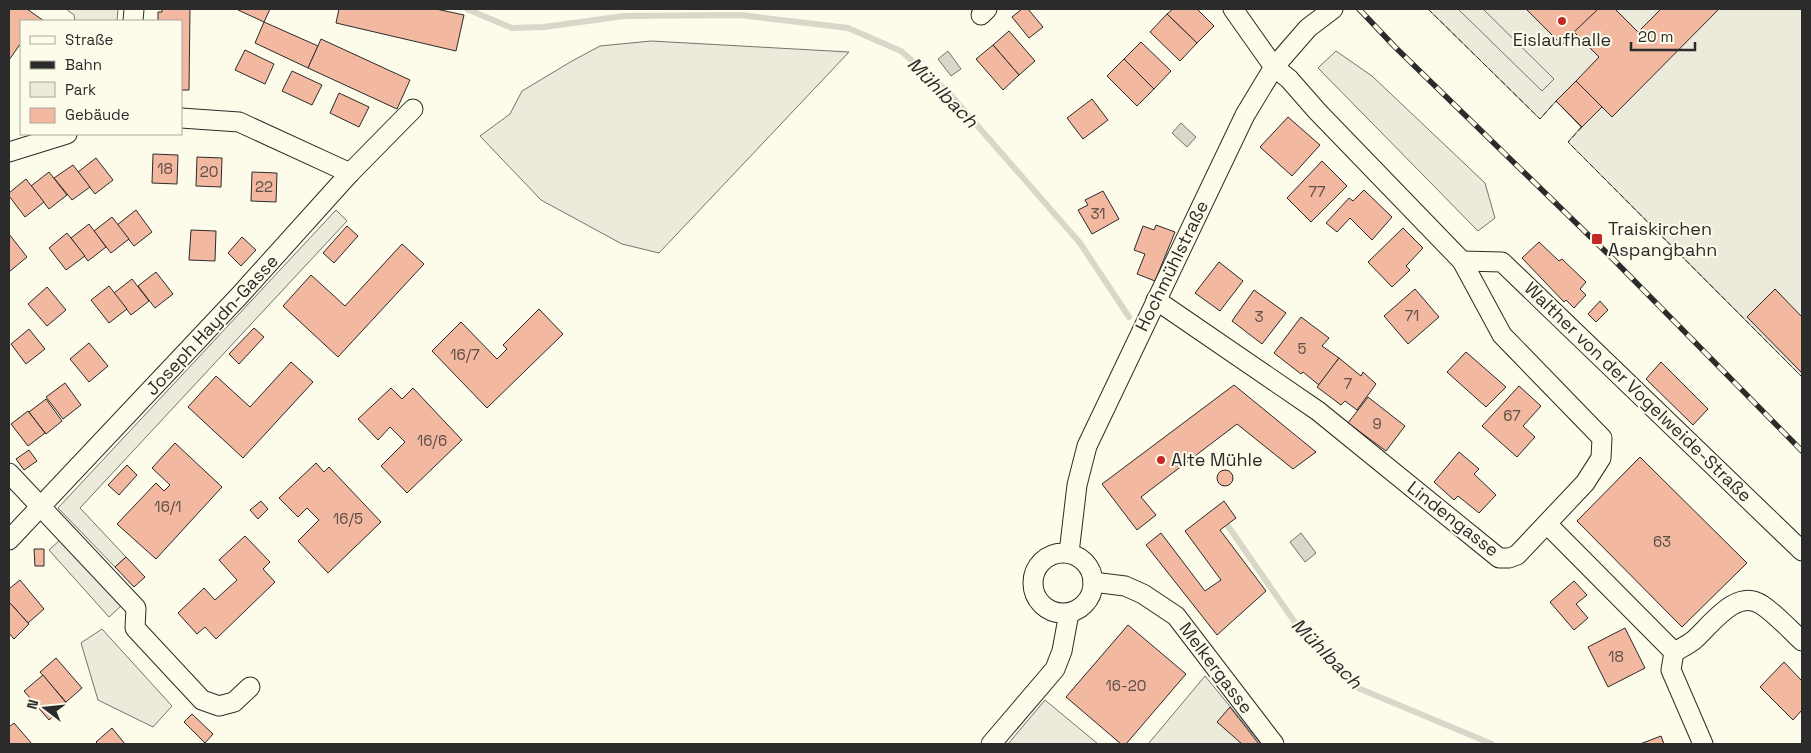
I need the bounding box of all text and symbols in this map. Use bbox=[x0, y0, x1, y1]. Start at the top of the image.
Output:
marker: Eislaufhalle bbox=[1556, 15, 1568, 27]
legend bbox=[20, 20, 182, 135]
scale bar bbox=[1631, 20, 1695, 52]
text: 20 m bbox=[1638, 27, 1673, 46]
place label: Eislaufhalle bbox=[1513, 28, 1611, 51]
text: Straße bbox=[65, 30, 114, 49]
water label: Mühlbach bbox=[902, 52, 984, 133]
text: Bahn bbox=[65, 55, 102, 74]
text: Park bbox=[65, 80, 96, 99]
text: Gebäude bbox=[65, 105, 130, 124]
house number: 18 bbox=[157, 159, 173, 178]
house number: 20 bbox=[200, 162, 218, 181]
house number: 22 bbox=[255, 177, 273, 196]
house number: 77 bbox=[1309, 182, 1325, 201]
street label: Hochmühlstraße bbox=[1130, 197, 1213, 335]
house number: 31 bbox=[1090, 204, 1106, 223]
place label: Traiskirchen Aspangbahn bbox=[1608, 217, 1717, 261]
marker: Traiskirchen Aspangbahn bbox=[1590, 232, 1604, 246]
street label: Joseph Haydn-Gasse bbox=[140, 249, 283, 400]
street label: Walther von der Vogelweide-Straße bbox=[1520, 277, 1757, 507]
house number: 71 bbox=[1405, 306, 1419, 325]
house number: 3 bbox=[1254, 307, 1264, 326]
house number: 5 bbox=[1298, 339, 1307, 358]
house number: 16/7 bbox=[450, 345, 480, 364]
house number: 7 bbox=[1344, 374, 1352, 393]
house number: 67 bbox=[1503, 406, 1521, 425]
house number: 9 bbox=[1372, 414, 1382, 433]
house number: 16/6 bbox=[417, 431, 447, 450]
place label: Alte Mühle bbox=[1171, 448, 1263, 471]
marker: Alte Mühle bbox=[1155, 454, 1167, 466]
street label: Lindengasse bbox=[1403, 476, 1504, 562]
house number: 16/1 bbox=[154, 497, 182, 516]
house number: 16/5 bbox=[333, 509, 363, 528]
house number: 63 bbox=[1653, 532, 1671, 551]
water label: Mühlbach bbox=[1286, 613, 1368, 694]
street label: Melkergasse bbox=[1175, 617, 1258, 718]
house number: 18 bbox=[1608, 647, 1624, 666]
house number: 16-20 bbox=[1106, 676, 1146, 695]
north arrow bbox=[20, 683, 70, 733]
text: N bbox=[23, 697, 42, 711]

